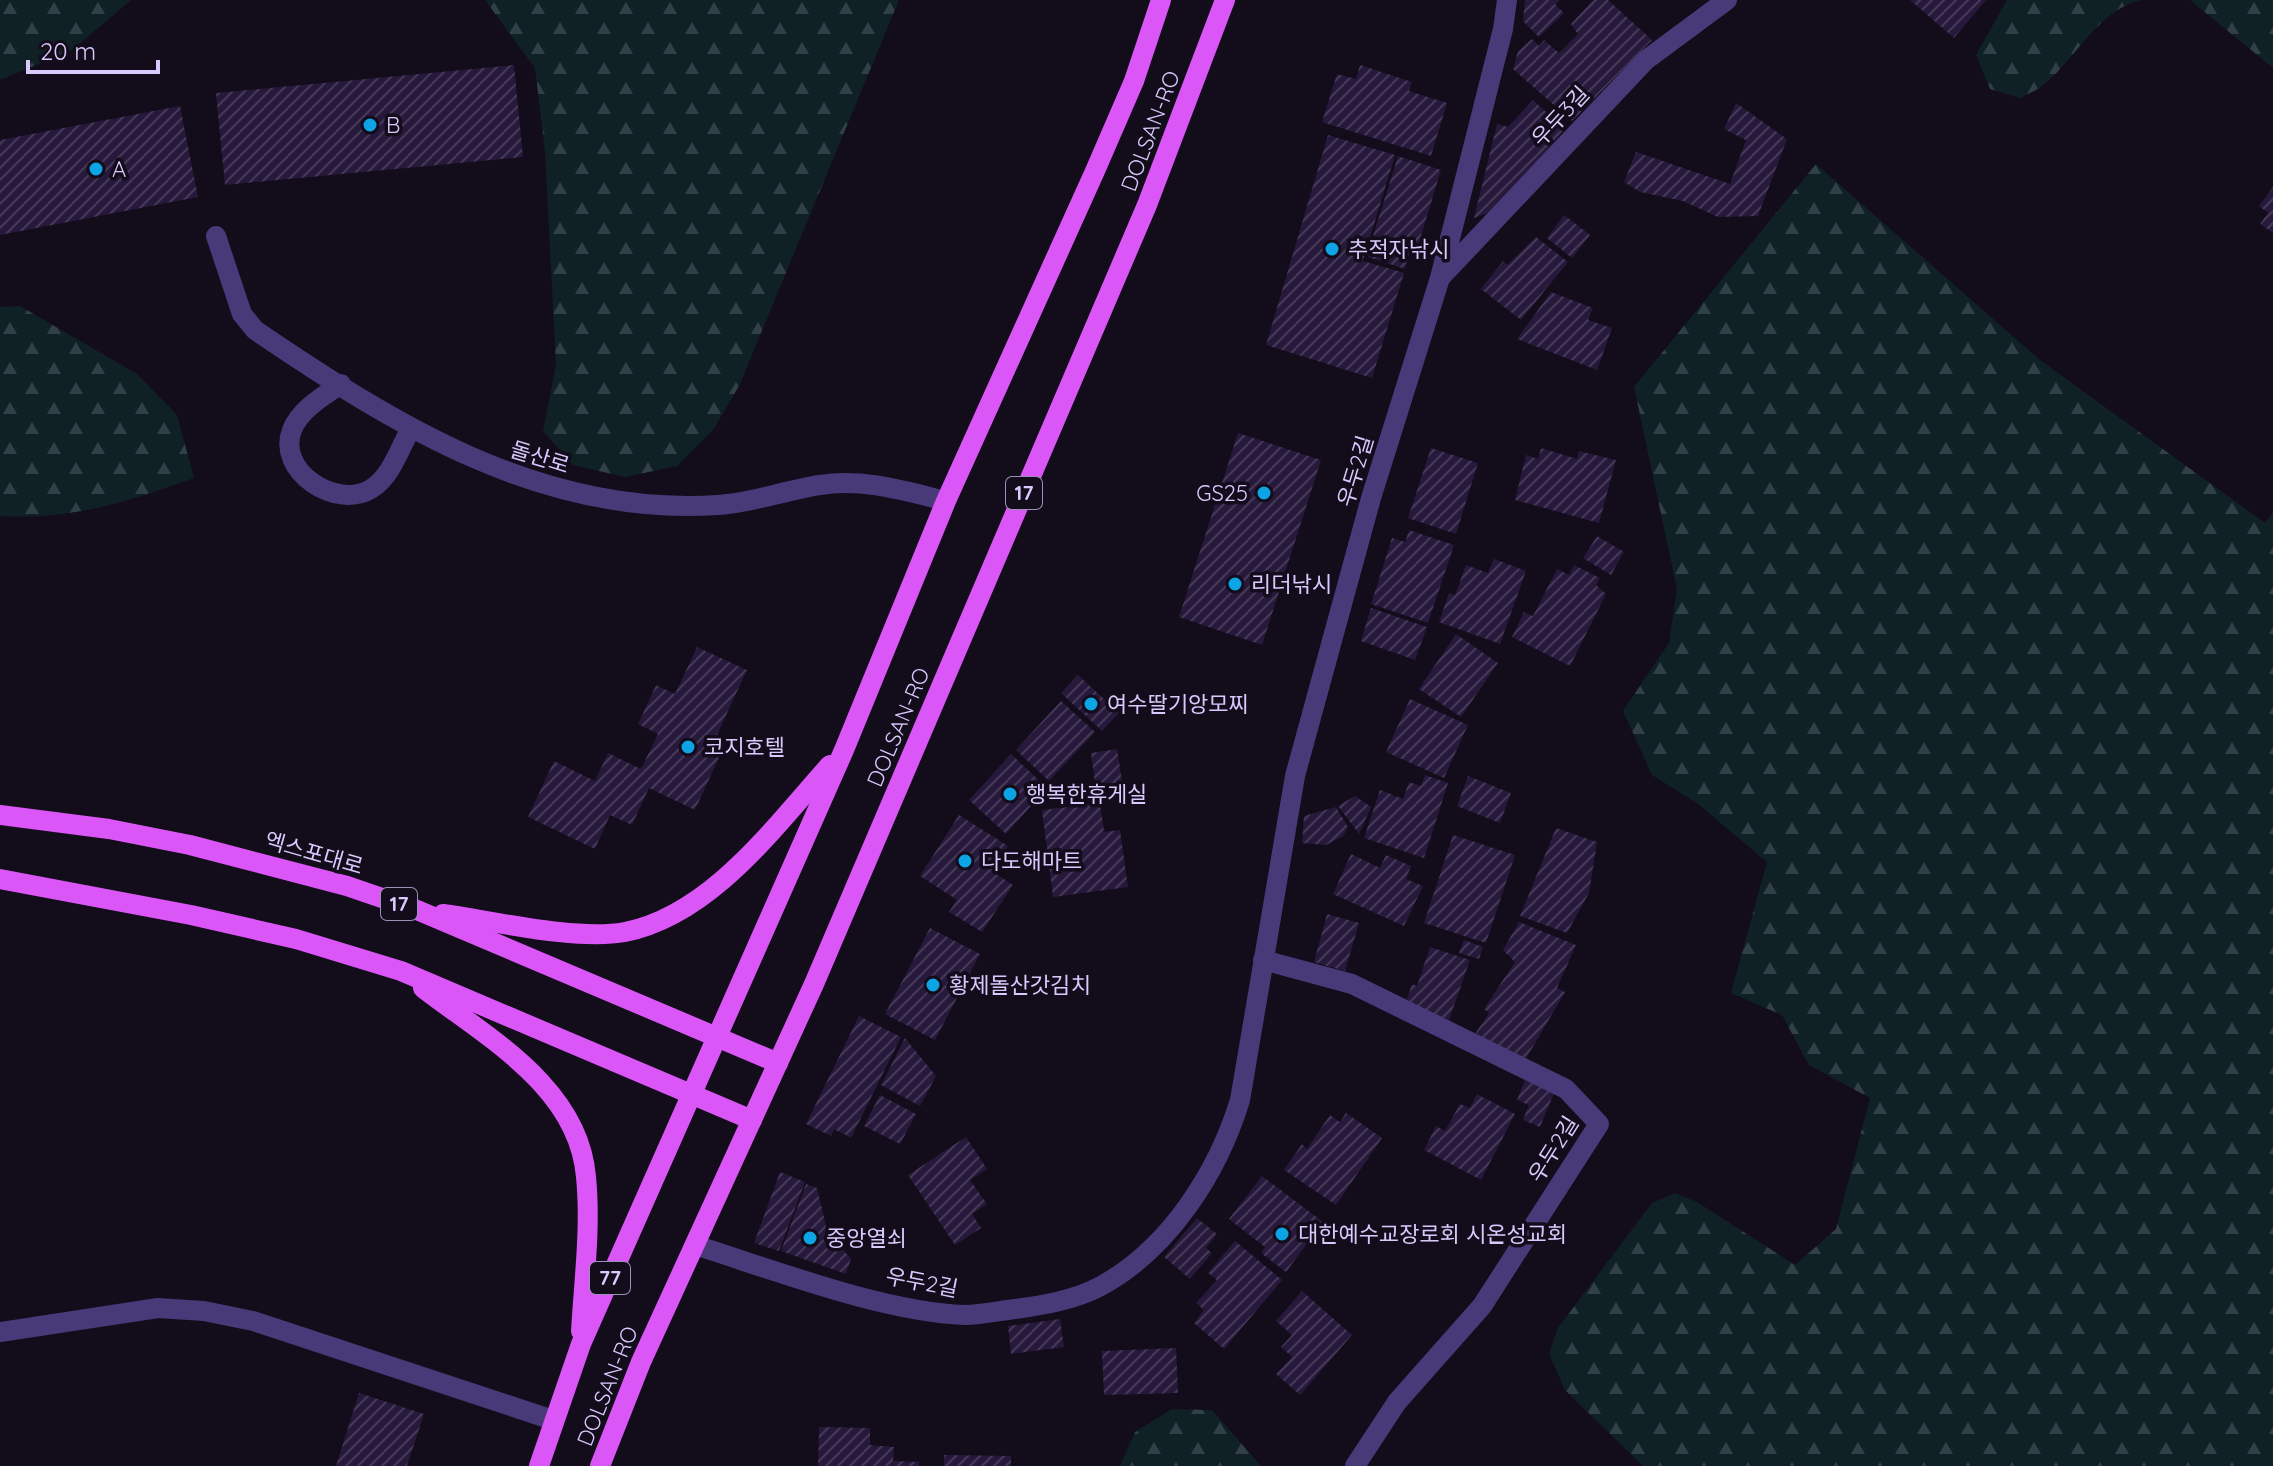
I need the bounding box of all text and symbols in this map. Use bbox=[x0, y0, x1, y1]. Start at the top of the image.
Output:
scale bar bbox=[28, 24, 158, 74]
text: 20 m bbox=[40, 36, 96, 66]
street label: DOLSAN-RO bbox=[1114, 67, 1186, 195]
street label: 우두3길 bbox=[1525, 80, 1595, 152]
place label: B bbox=[386, 111, 400, 139]
marker: B bbox=[361, 116, 379, 134]
place label: A bbox=[112, 155, 126, 183]
marker: A bbox=[87, 160, 105, 178]
place label: 추적자낚시 bbox=[1348, 235, 1449, 263]
marker: 추적자낚시 bbox=[1323, 240, 1341, 258]
street label: 우두2길 bbox=[1331, 432, 1379, 510]
street label: 돌산로 bbox=[507, 435, 573, 479]
road number: 17 bbox=[1006, 477, 1042, 509]
place label: GS25 bbox=[1196, 479, 1248, 507]
marker: GS25 bbox=[1255, 484, 1273, 502]
place label: 리더낚시 bbox=[1251, 570, 1332, 598]
marker: 리더낚시 bbox=[1226, 575, 1244, 593]
street label: DOLSAN-RO bbox=[860, 663, 936, 791]
place label: 여수딸기앙모찌 bbox=[1107, 690, 1249, 718]
marker: 여수딸기앙모찌 bbox=[1082, 695, 1100, 713]
place label: 코지호텔 bbox=[704, 733, 785, 761]
marker: 코지호텔 bbox=[679, 738, 697, 756]
place label: 행복한휴게실 bbox=[1026, 780, 1147, 808]
marker: 행복한휴게실 bbox=[1001, 785, 1019, 803]
street label: 엑스포대로 bbox=[261, 826, 367, 880]
place label: 다도해마트 bbox=[981, 847, 1082, 875]
marker: 다도해마트 bbox=[956, 852, 974, 870]
road number: 17 bbox=[381, 888, 417, 920]
place label: 황제돌산갓김치 bbox=[949, 971, 1091, 999]
marker: 황제돌산갓김치 bbox=[924, 976, 942, 994]
street label: 우두2길 bbox=[1522, 1111, 1584, 1187]
place label: 대한예수교장로회 시온성교회 bbox=[1298, 1220, 1567, 1248]
place label: 중앙열쇠 bbox=[826, 1224, 907, 1252]
marker: 대한예수교장로회 시온성교회 bbox=[1273, 1225, 1291, 1243]
marker: 중앙열쇠 bbox=[801, 1229, 819, 1247]
street label: 우두2길 bbox=[884, 1261, 960, 1303]
road number: 77 bbox=[590, 1262, 630, 1294]
street label: DOLSAN-RO bbox=[570, 1322, 644, 1450]

